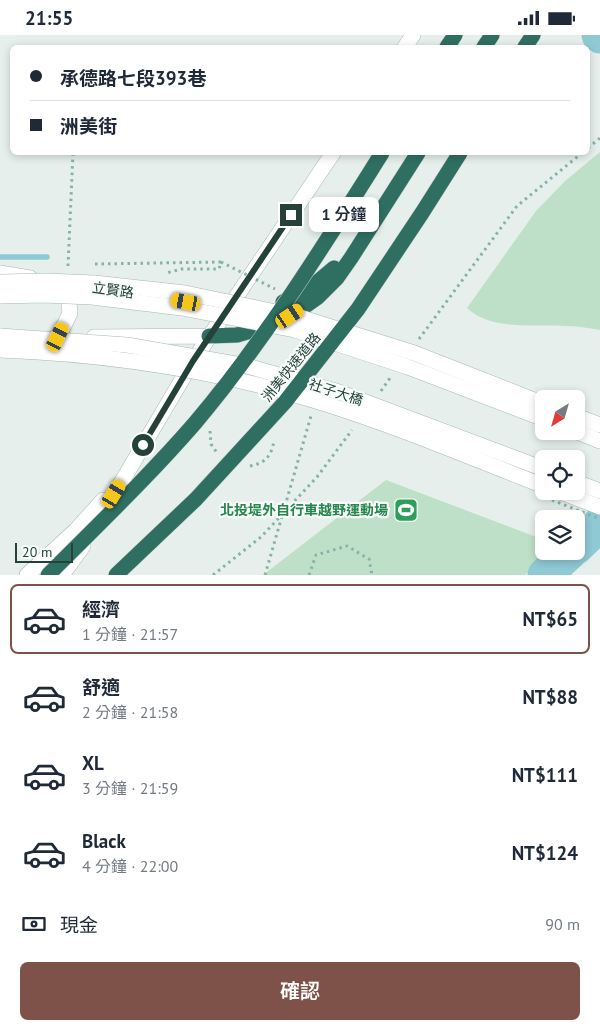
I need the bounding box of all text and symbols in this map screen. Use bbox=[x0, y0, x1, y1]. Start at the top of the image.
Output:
text: 21:55 bbox=[25, 6, 73, 30]
text: 承德路七段393巷 bbox=[60, 66, 206, 90]
text: 洲美街 bbox=[60, 114, 117, 138]
callout: 1 分鐘 bbox=[308, 197, 378, 233]
route end bbox=[280, 204, 302, 226]
text: 1 分鐘 bbox=[321, 204, 367, 224]
street label: 立賢路 bbox=[91, 278, 135, 302]
car bbox=[169, 292, 202, 312]
car bbox=[273, 301, 306, 331]
car bbox=[44, 320, 71, 354]
street label: 洲美快速道路 bbox=[258, 329, 324, 405]
street label: 社子大橋 bbox=[307, 375, 365, 409]
north arrow bbox=[535, 390, 585, 440]
map controls bbox=[535, 390, 585, 560]
route start bbox=[132, 434, 154, 456]
button: locate bbox=[535, 450, 585, 500]
car bbox=[99, 477, 128, 511]
sports icon: 北投堤外自行車越野運動場 bbox=[393, 497, 419, 523]
place label: 北投堤外自行車越野運動場 bbox=[220, 501, 388, 519]
button: layers bbox=[535, 510, 585, 560]
scale bar bbox=[15, 540, 72, 563]
text: 20 m bbox=[22, 543, 52, 561]
icon: car bbox=[22, 597, 67, 642]
text: 經濟 bbox=[82, 597, 120, 621]
text: NT$65 bbox=[522, 607, 578, 631]
text: 1 分鐘 · 21:57 bbox=[82, 624, 178, 644]
icon: car bbox=[22, 675, 67, 720]
text: 舒適 bbox=[82, 675, 120, 699]
text: NT$88 bbox=[522, 685, 578, 709]
text: 2 分鐘 · 21:58 bbox=[82, 702, 178, 722]
text: XL bbox=[82, 751, 104, 775]
icon: car bbox=[22, 753, 67, 798]
text: NT$111 bbox=[512, 763, 578, 787]
text: 3 分鐘 · 21:59 bbox=[82, 778, 178, 798]
text: Black bbox=[82, 829, 126, 853]
icon: car bbox=[22, 831, 67, 876]
text: NT$124 bbox=[512, 841, 578, 865]
text: 4 分鐘 · 22:00 bbox=[82, 856, 178, 876]
icon: cash bbox=[20, 910, 48, 938]
text: 現金 bbox=[60, 913, 98, 937]
text: 90 m bbox=[545, 914, 580, 934]
button: 確認 bbox=[20, 962, 580, 1020]

